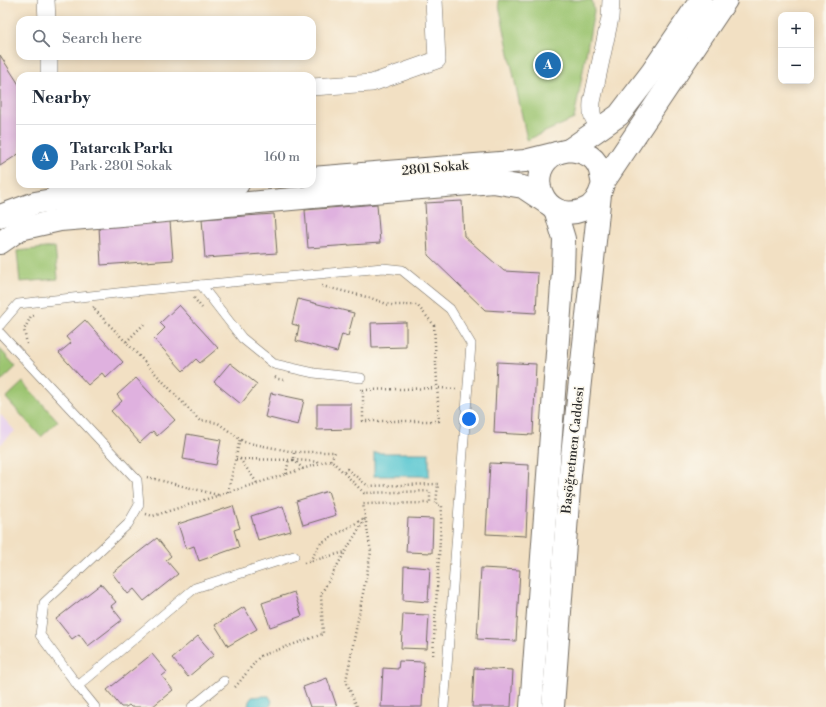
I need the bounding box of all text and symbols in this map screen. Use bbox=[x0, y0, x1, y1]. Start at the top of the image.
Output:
map controls bbox=[778, 12, 814, 84]
button: + bbox=[778, 12, 814, 48]
search box bbox=[16, 16, 316, 60]
icon: search bbox=[30, 27, 52, 49]
text: Search here bbox=[62, 29, 142, 48]
button: − bbox=[778, 48, 814, 84]
pin: A bbox=[535, 50, 561, 80]
text: Nearby bbox=[32, 87, 91, 109]
text: Tatarcık Parkı bbox=[70, 139, 173, 158]
text: A bbox=[40, 149, 50, 165]
text: 160 m bbox=[264, 149, 300, 165]
street label: 2801 Sokak bbox=[401, 157, 470, 179]
text: Park · 2801 Sokak bbox=[70, 158, 172, 174]
street label: Başöğretmen Caddesi bbox=[558, 386, 588, 515]
your location bbox=[459, 409, 479, 429]

